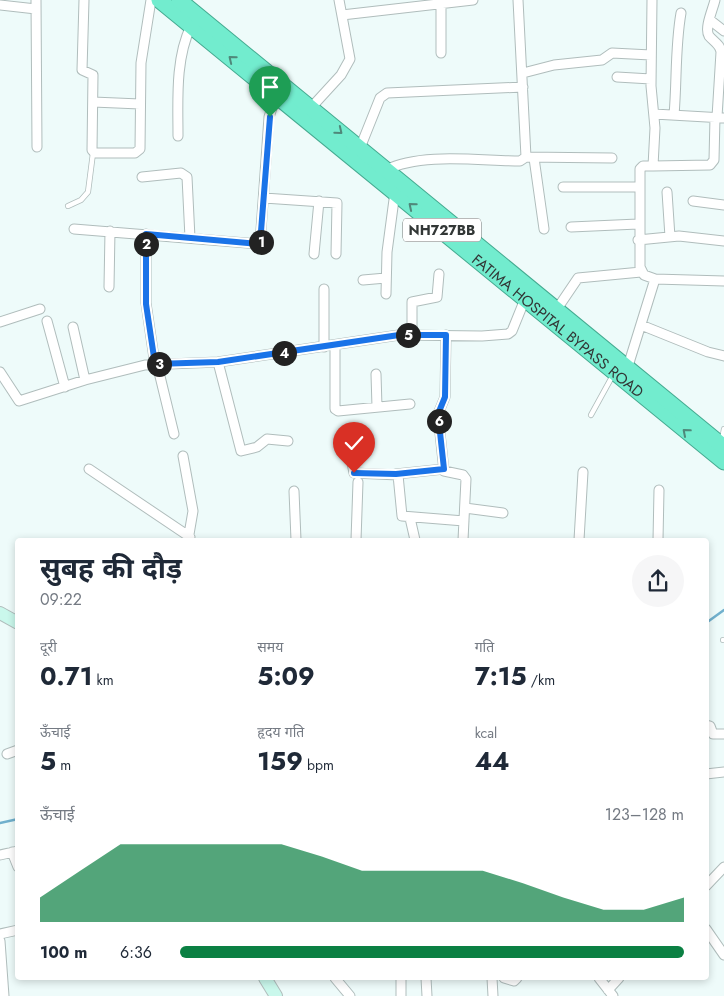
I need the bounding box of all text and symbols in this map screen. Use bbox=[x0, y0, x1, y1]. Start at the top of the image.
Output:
one-way arrow bbox=[228, 56, 237, 65]
pin bbox=[249, 66, 291, 117]
icon: arrive bbox=[256, 73, 284, 101]
one-way arrow bbox=[333, 125, 342, 134]
one-way arrow bbox=[409, 203, 418, 211]
road number: NH727BB bbox=[403, 218, 481, 242]
pin: 1 bbox=[248, 230, 274, 254]
pin: 2 bbox=[134, 232, 158, 256]
text: 1 bbox=[258, 232, 265, 252]
text: 2 bbox=[142, 234, 151, 254]
street label: FATIMA HOSPITAL BYPASS ROAD bbox=[467, 249, 648, 403]
pin: 5 bbox=[396, 322, 420, 348]
text: 5 bbox=[404, 325, 413, 345]
pin: 4 bbox=[272, 340, 296, 366]
text: 4 bbox=[280, 343, 289, 363]
pin: 3 bbox=[146, 352, 172, 376]
text: 3 bbox=[155, 354, 164, 374]
pin: 6 bbox=[426, 408, 452, 434]
text: 6 bbox=[435, 411, 444, 431]
pin bbox=[333, 422, 375, 473]
icon: check bbox=[340, 429, 368, 457]
one-way arrow bbox=[683, 429, 692, 437]
text: सुबह की दौड़ bbox=[40, 548, 182, 589]
button: share bbox=[632, 555, 684, 607]
text: 09:22 bbox=[40, 588, 82, 611]
text: दूरी bbox=[40, 637, 57, 657]
text: समय bbox=[257, 637, 283, 657]
text: गति bbox=[475, 637, 494, 657]
text: 0.71 bbox=[40, 658, 92, 694]
text: 5:09 bbox=[257, 658, 315, 694]
text: 7:15 bbox=[475, 658, 527, 694]
text: km bbox=[92, 670, 114, 690]
text: /km bbox=[527, 670, 555, 690]
text: ऊँचाई bbox=[40, 722, 70, 742]
text: हृदय गति bbox=[257, 722, 304, 742]
text: kcal bbox=[475, 723, 497, 743]
text: 5 bbox=[40, 743, 56, 779]
text: 159 bbox=[257, 743, 303, 779]
text: 44 bbox=[475, 743, 510, 779]
text: m bbox=[56, 755, 71, 775]
text: bpm bbox=[303, 755, 334, 775]
text: ऊँचाई bbox=[40, 803, 75, 826]
text: 123–128 m bbox=[605, 803, 684, 826]
text: 100 m bbox=[40, 941, 87, 964]
text: 6:36 bbox=[120, 941, 152, 964]

